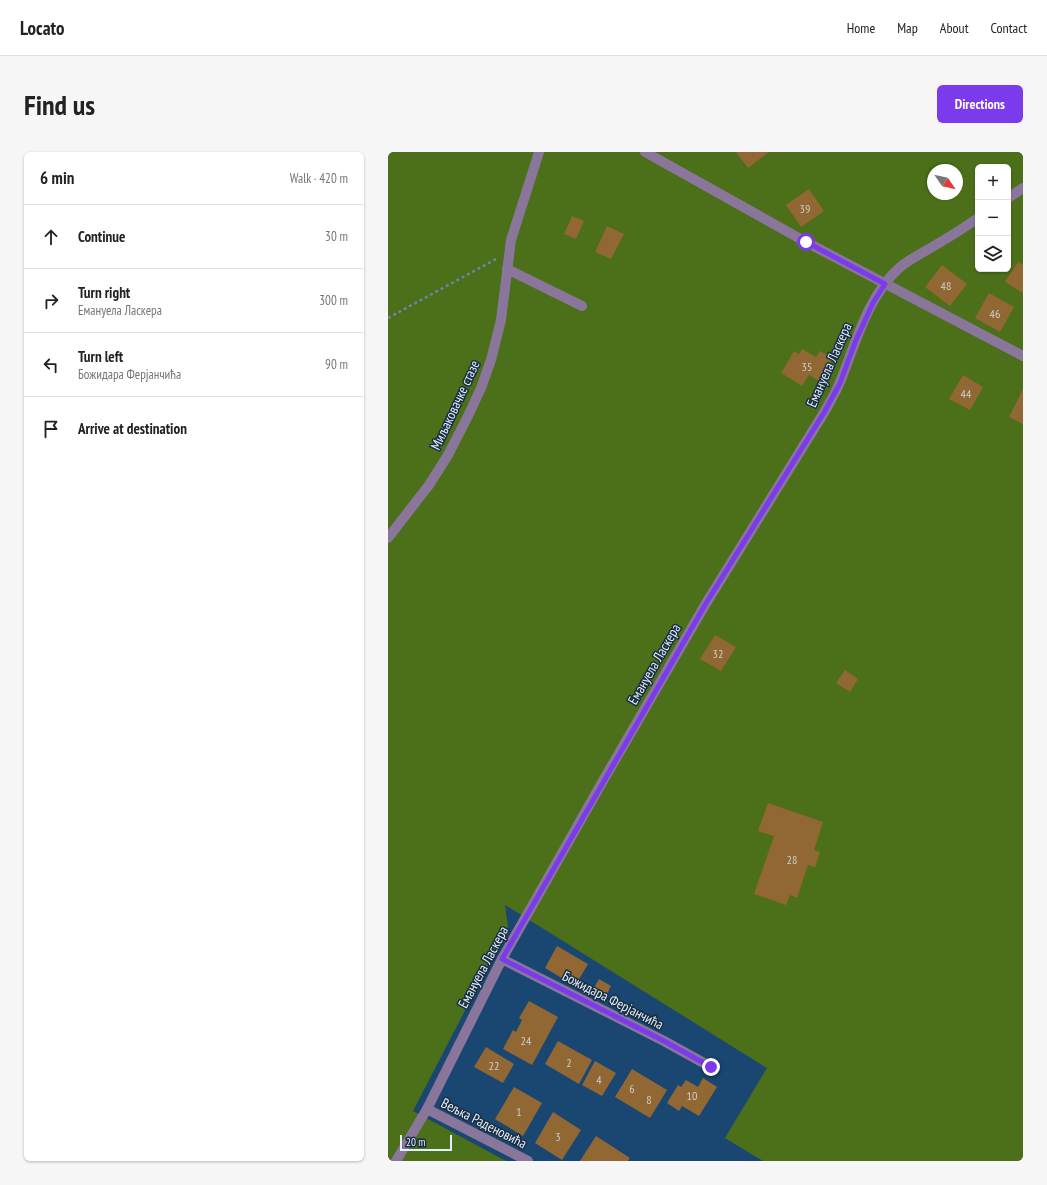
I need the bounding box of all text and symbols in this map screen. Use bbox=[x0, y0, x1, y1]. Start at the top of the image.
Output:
text: Locato bbox=[20, 16, 65, 40]
text: Home bbox=[847, 19, 875, 37]
text: Map bbox=[897, 19, 918, 37]
text: About bbox=[940, 19, 969, 37]
text: Contact bbox=[991, 19, 1027, 37]
button: Directions bbox=[937, 85, 1023, 123]
text: Find us bbox=[24, 86, 95, 123]
north arrow bbox=[927, 164, 963, 200]
map controls bbox=[975, 164, 1011, 272]
button: + bbox=[975, 164, 1011, 200]
text: 6 min bbox=[40, 167, 74, 189]
text: Walk · 420 m bbox=[290, 170, 348, 187]
button: − bbox=[975, 200, 1011, 236]
house number: 39 bbox=[800, 201, 810, 216]
icon: ahead bbox=[40, 226, 62, 248]
text: Continue bbox=[78, 227, 125, 246]
text: 30 m bbox=[325, 228, 348, 245]
route start bbox=[797, 233, 815, 251]
button: layers bbox=[975, 236, 1011, 272]
house number: 48 bbox=[941, 278, 951, 293]
text: Turn right bbox=[78, 283, 130, 302]
icon: right bbox=[40, 290, 62, 312]
text: 300 m bbox=[319, 292, 348, 309]
text: Емануела Ласкера bbox=[78, 302, 162, 319]
house number: 46 bbox=[990, 306, 1000, 321]
street label: Емануела Ласкера bbox=[802, 320, 856, 410]
text: Turn left bbox=[78, 347, 123, 366]
icon: left bbox=[40, 354, 62, 376]
text: 90 m bbox=[325, 356, 348, 373]
street label: Миљаковачке стазе bbox=[426, 357, 484, 453]
house number: 35 bbox=[802, 359, 812, 374]
text: Божидара Ферјанчића bbox=[78, 366, 181, 383]
house number: 44 bbox=[961, 386, 972, 401]
icon: arrive bbox=[40, 418, 62, 440]
text: Arrive at destination bbox=[78, 419, 187, 438]
street label: Емануела Ласкера bbox=[624, 620, 684, 708]
house number: 32 bbox=[713, 646, 723, 661]
house number: 28 bbox=[787, 852, 797, 867]
street label: Емануела Ласкера bbox=[454, 923, 512, 1011]
street label: Божидара Ферјанчића bbox=[559, 967, 667, 1033]
house number: 24 bbox=[521, 1033, 532, 1048]
house number: 2 bbox=[566, 1055, 572, 1070]
house number: 22 bbox=[489, 1058, 499, 1073]
route end bbox=[702, 1058, 720, 1076]
house number: 4 bbox=[596, 1072, 602, 1087]
house number: 6 bbox=[629, 1081, 635, 1096]
house number: 10 bbox=[687, 1088, 697, 1103]
house number: 8 bbox=[646, 1092, 652, 1107]
street label: Вељка Раденовића bbox=[438, 1094, 530, 1152]
house number: 1 bbox=[516, 1104, 522, 1119]
house number: 3 bbox=[555, 1129, 561, 1144]
scale bar bbox=[400, 1133, 452, 1152]
text: 20 m bbox=[406, 1135, 425, 1149]

